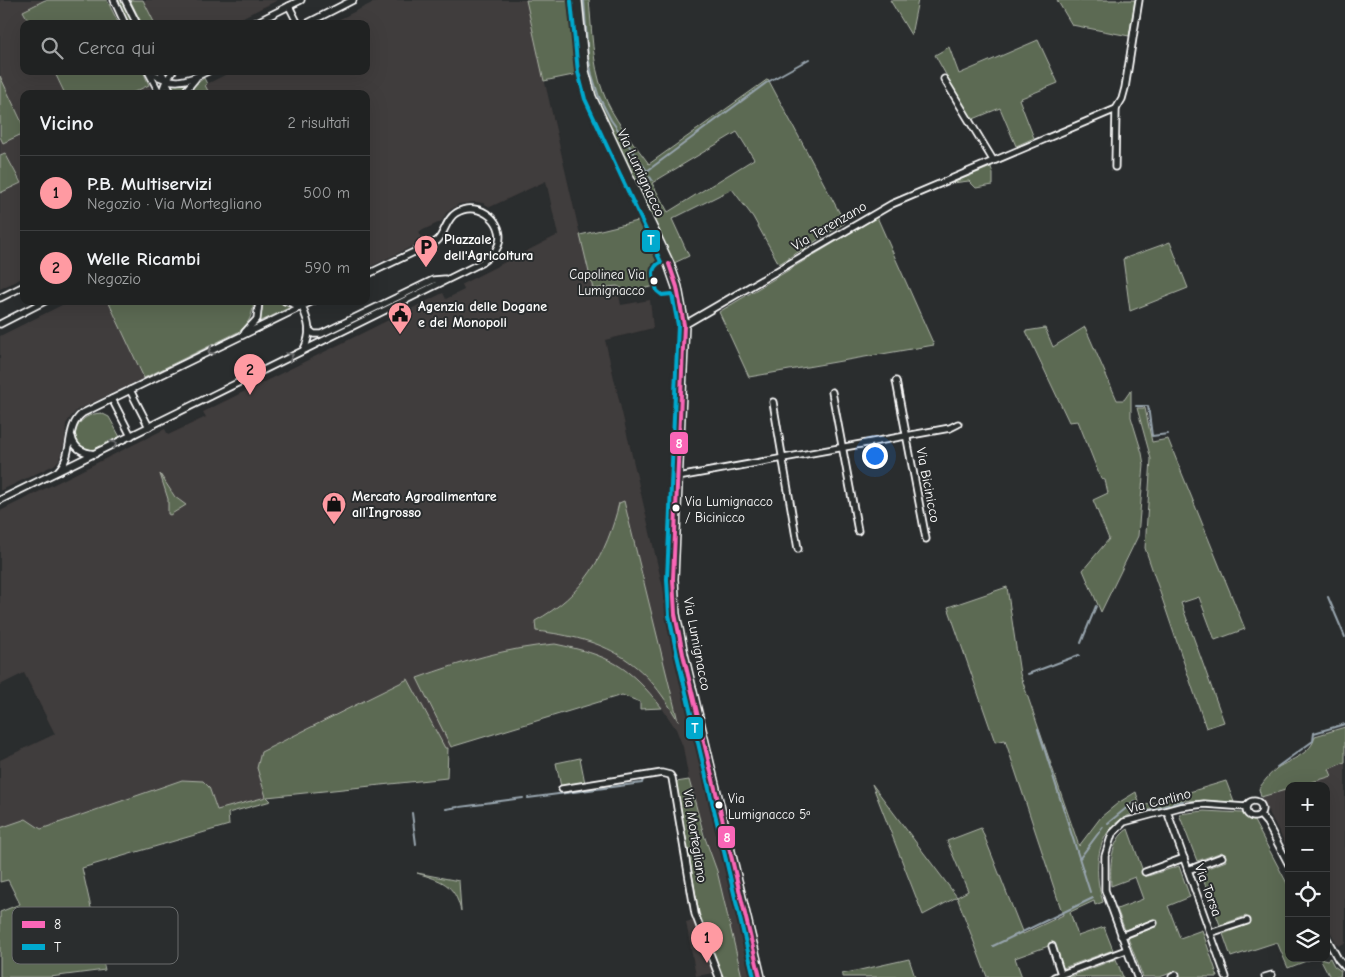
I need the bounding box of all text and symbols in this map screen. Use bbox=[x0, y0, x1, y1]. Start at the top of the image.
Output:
search box bbox=[20, 20, 370, 75]
icon: search bbox=[38, 34, 66, 62]
text: Cerca qui bbox=[78, 37, 155, 59]
text: Vicino bbox=[40, 111, 94, 135]
text: 2 risultati bbox=[287, 114, 350, 132]
street label: Via Lumignacco bbox=[613, 127, 669, 219]
text: P.B. Multiservizi bbox=[87, 173, 212, 195]
text: 1 bbox=[53, 184, 59, 202]
text: 500 m bbox=[303, 184, 350, 202]
text: Negozio · Via Mortegliano bbox=[87, 195, 262, 213]
street label: Via Terenzano bbox=[788, 198, 870, 254]
line badge: T bbox=[641, 229, 661, 253]
place label: Piazzale dell'Agricoltura bbox=[444, 231, 533, 264]
text: T bbox=[647, 232, 655, 249]
parking icon: Piazzale dell'Agricoltura bbox=[413, 234, 439, 268]
text: Welle Ricambi bbox=[87, 248, 201, 270]
text: 2 bbox=[52, 259, 60, 277]
text: 590 m bbox=[305, 259, 350, 277]
place label: Capolinea Via Lumignacco bbox=[569, 267, 645, 298]
text: Negozio bbox=[87, 270, 141, 288]
marker: Capolinea Via Lumignacco bbox=[649, 276, 659, 286]
place label: Agenzia delle Dogane e dei Monopoli bbox=[418, 298, 547, 331]
public building icon: Agenzia delle Dogane e dei Monopoli bbox=[387, 301, 413, 335]
one-way arrow bbox=[207, 345, 216, 355]
one-way arrow bbox=[285, 352, 294, 362]
pin: 2 bbox=[234, 354, 266, 395]
line badge: 8 bbox=[669, 431, 689, 455]
text: 8 bbox=[675, 435, 683, 452]
one-way arrow bbox=[109, 440, 118, 450]
your location bbox=[862, 443, 888, 469]
street label: Via Bicinicco bbox=[912, 446, 944, 524]
place label: Mercato Agroalimentare all’Ingrosso bbox=[352, 488, 497, 521]
shop icon: Mercato Agroalimentare all’Ingrosso bbox=[321, 491, 347, 525]
place label: Via Lumignacco / Bicinicco bbox=[685, 494, 773, 525]
marker: Via Lumignacco / Bicinicco bbox=[671, 503, 681, 513]
street label: Via Lumignacco bbox=[680, 596, 714, 692]
line badge: T bbox=[685, 716, 704, 740]
text: T bbox=[691, 720, 699, 737]
map controls bbox=[1285, 782, 1330, 962]
button: + bbox=[1285, 782, 1330, 827]
street label: Via Carlino bbox=[1125, 785, 1193, 817]
street label: Via Mortegliano bbox=[679, 788, 711, 884]
place label: Via Lumignacco 5ª bbox=[728, 791, 810, 822]
marker: Via Lumignacco 5ª bbox=[714, 800, 724, 810]
line badge: 8 bbox=[717, 825, 736, 849]
button: − bbox=[1285, 827, 1330, 872]
text: 8 bbox=[723, 829, 731, 846]
street label: Via Torsa bbox=[1191, 861, 1225, 919]
button: locate bbox=[1285, 872, 1330, 917]
legend bbox=[12, 907, 178, 964]
text: 8 bbox=[54, 916, 61, 933]
button: layers bbox=[1285, 917, 1330, 962]
pin: 1 bbox=[691, 922, 723, 963]
text: T bbox=[54, 939, 62, 956]

